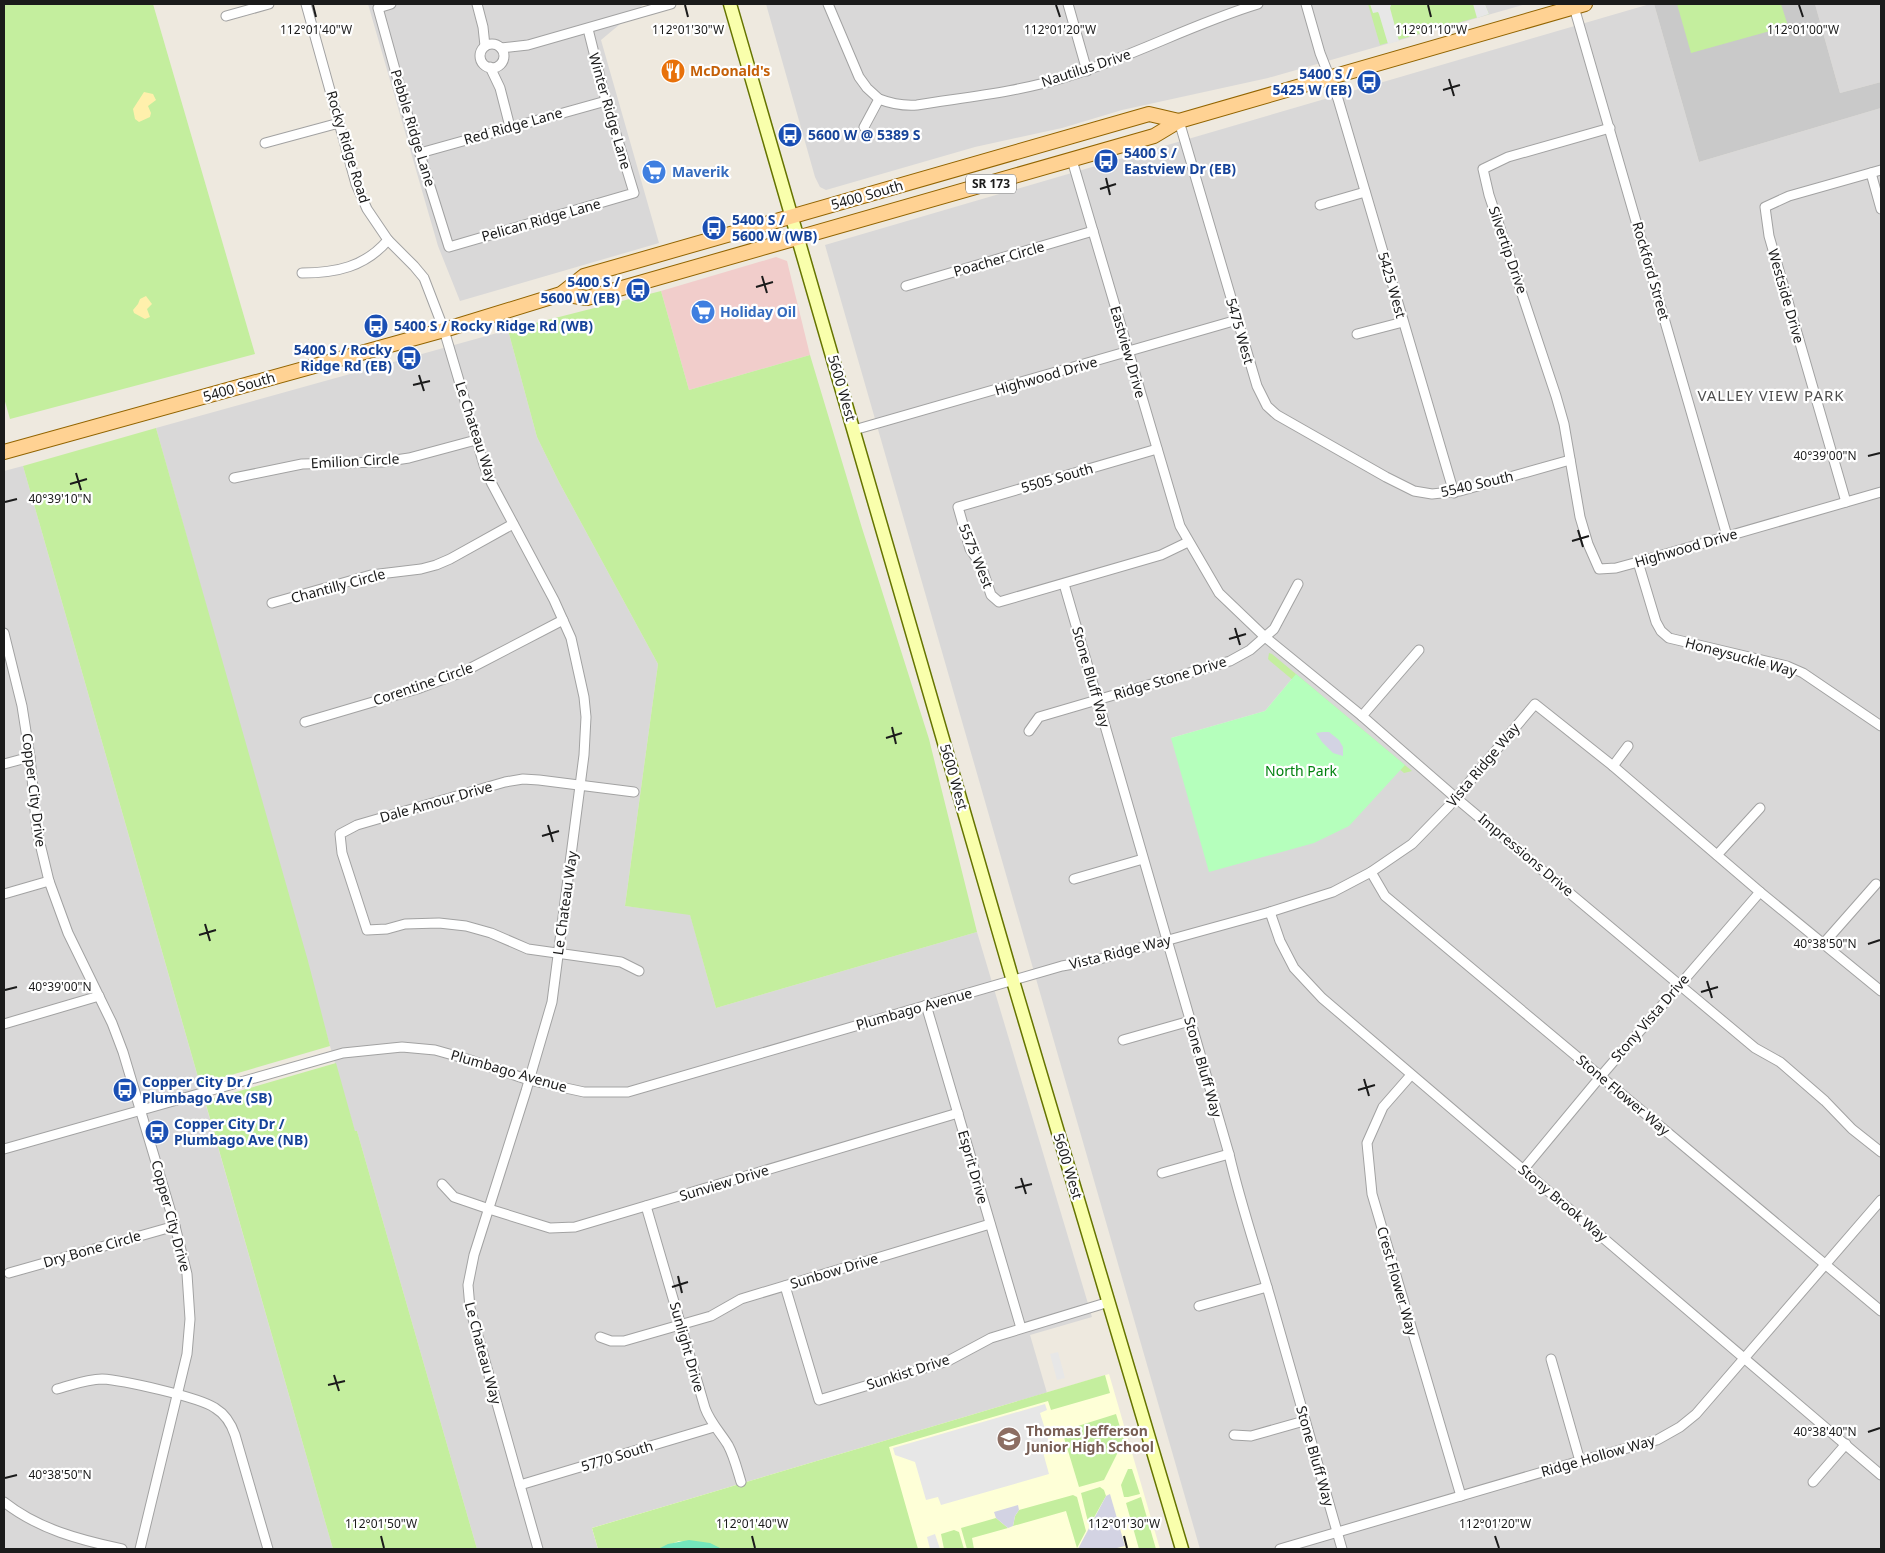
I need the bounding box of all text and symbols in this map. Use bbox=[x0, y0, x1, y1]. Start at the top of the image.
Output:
text: 112°01'40"W bbox=[280, 21, 352, 38]
text: 112°01'30"W bbox=[652, 21, 724, 38]
text: 112°01'20"W bbox=[1024, 21, 1096, 38]
text: 112°01'10"W bbox=[1395, 21, 1467, 38]
text: 112°01'00"W bbox=[1767, 21, 1839, 38]
street label: Nautilus Drive bbox=[1039, 44, 1133, 91]
street label: Winter Ridge Lane bbox=[585, 50, 636, 171]
restaurant icon: McDonald's bbox=[660, 58, 686, 84]
place label: McDonald's bbox=[690, 61, 770, 80]
place label: 5400 S / 5425 W (EB) bbox=[1273, 64, 1352, 99]
street label: Pebble Ridge Lane bbox=[387, 67, 440, 189]
bus stop icon: 5400 S / 5425 W (EB) bbox=[1356, 69, 1382, 95]
street label: Rocky Ridge Road bbox=[322, 88, 375, 206]
street label: Red Ridge Lane bbox=[461, 102, 564, 149]
bus stop icon: 5600 W @ 5389 S bbox=[777, 122, 803, 148]
place label: 5600 W @ 5389 S bbox=[808, 125, 921, 144]
place label: 5400 S / Eastview Dr (EB) bbox=[1124, 143, 1236, 178]
bus stop icon: 5400 S / Eastview Dr (EB) bbox=[1093, 148, 1119, 174]
supermarket icon: Maverik bbox=[641, 159, 667, 185]
place label: Maverik bbox=[672, 162, 729, 181]
road number: SR 173 bbox=[966, 174, 1016, 193]
street label: 5400 South bbox=[829, 175, 905, 214]
street label: Pelican Ridge Lane bbox=[479, 193, 603, 246]
street label: Silvertip Drive bbox=[1485, 204, 1532, 296]
place label: 5400 S / 5600 W (WB) bbox=[732, 210, 817, 245]
bus stop icon: 5400 S / 5600 W (WB) bbox=[701, 215, 727, 241]
street label: Rockford Street bbox=[1628, 219, 1675, 322]
street label: Poacher Circle bbox=[951, 236, 1047, 281]
street label: Westside Drive bbox=[1764, 246, 1809, 345]
street label: 5425 West bbox=[1374, 250, 1411, 320]
place label: 5400 S / 5600 W (EB) bbox=[541, 272, 620, 307]
bus stop icon: 5400 S / 5600 W (EB) bbox=[625, 277, 651, 303]
street label: 5475 West bbox=[1222, 296, 1259, 366]
supermarket icon: Holiday Oil bbox=[690, 299, 716, 325]
place label: Holiday Oil bbox=[720, 302, 796, 321]
street label: Eastview Drive bbox=[1106, 304, 1151, 400]
bus stop icon: 5400 S / Rocky Ridge Rd (WB) bbox=[363, 313, 389, 339]
place label: 5400 S / Rocky Ridge Rd (WB) bbox=[394, 316, 593, 335]
place label: 5400 S / Rocky Ridge Rd (EB) bbox=[294, 340, 392, 375]
bus stop icon: 5400 S / Rocky Ridge Rd (EB) bbox=[396, 345, 422, 371]
street label: Highwood Drive bbox=[992, 352, 1100, 399]
street label: 5600 West bbox=[824, 353, 861, 423]
street label: 5400 South bbox=[201, 367, 277, 406]
street label: Le Chateau Way bbox=[451, 379, 502, 486]
district label: VALLEY VIEW PARK bbox=[1697, 385, 1845, 405]
text: 40°39'00"N bbox=[1793, 447, 1857, 464]
street label: Emilion Circle bbox=[310, 449, 400, 472]
street label: 5505 South bbox=[1019, 458, 1095, 497]
street label: 5540 South bbox=[1439, 466, 1515, 501]
text: 40°39'10"N bbox=[28, 490, 92, 507]
street label: 5575 West bbox=[955, 521, 998, 591]
street label: Highwood Drive bbox=[1632, 524, 1740, 571]
street label: Chantilly Circle bbox=[289, 564, 387, 607]
street label: Stone Bluff Way bbox=[1068, 624, 1115, 730]
street label: Honeysuckle Way bbox=[1683, 632, 1800, 681]
street label: Ridge Stone Drive bbox=[1111, 651, 1229, 704]
street label: Corentine Circle bbox=[370, 658, 475, 710]
street label: Vista Ridge Way bbox=[1442, 718, 1524, 811]
street label: Copper City Drive bbox=[18, 732, 51, 848]
street label: 5600 West bbox=[936, 742, 973, 812]
park label: North Park bbox=[1265, 761, 1337, 780]
street label: Dale Amour Drive bbox=[377, 776, 495, 827]
street label: Impressions Drive bbox=[1475, 809, 1578, 900]
street label: Le Chateau Way bbox=[548, 849, 581, 956]
street label: Vista Ridge Way bbox=[1067, 930, 1174, 973]
text: 40°38'50"N bbox=[1793, 935, 1857, 952]
street label: Stony Vista Drive bbox=[1606, 970, 1693, 1066]
text: 40°39'00"N bbox=[28, 978, 92, 995]
street label: Plumbago Avenue bbox=[853, 983, 974, 1034]
street label: Stone Bluff Way bbox=[1180, 1014, 1227, 1120]
street label: Plumbago Avenue bbox=[449, 1045, 570, 1096]
street label: Stone Flower Way bbox=[1573, 1050, 1675, 1140]
place label: Copper City Dr / Plumbago Ave (SB) bbox=[142, 1072, 273, 1107]
bus stop icon: Copper City Dr / Plumbago Ave (SB) bbox=[112, 1077, 138, 1103]
place label: Copper City Dr / Plumbago Ave (NB) bbox=[174, 1114, 308, 1149]
bus stop icon: Copper City Dr / Plumbago Ave (NB) bbox=[144, 1119, 170, 1145]
street label: Esprit Drive bbox=[954, 1128, 993, 1206]
street label: 5600 West bbox=[1049, 1131, 1088, 1201]
street label: Copper City Drive bbox=[147, 1158, 196, 1274]
street label: Sunview Drive bbox=[677, 1160, 771, 1205]
street label: Stony Brook Way bbox=[1515, 1160, 1613, 1246]
street label: Crest Flower Way bbox=[1373, 1224, 1422, 1339]
street label: Dry Bone Circle bbox=[41, 1225, 143, 1272]
street label: Sunbow Drive bbox=[788, 1248, 880, 1293]
street label: Le Chateau Way bbox=[461, 1300, 506, 1407]
street label: Sunlight Drive bbox=[666, 1300, 709, 1394]
street label: Sunkist Drive bbox=[864, 1349, 952, 1394]
street label: Stone Bluff Way bbox=[1292, 1403, 1339, 1509]
place label: Thomas Jefferson Junior High School bbox=[1024, 1421, 1154, 1456]
text: 40°38'40"N bbox=[1793, 1423, 1857, 1440]
school or university icon: Thomas Jefferson Junior High School bbox=[996, 1426, 1022, 1452]
street label: Ridge Hollow Way bbox=[1539, 1430, 1658, 1481]
street label: 5770 South bbox=[579, 1436, 655, 1475]
text: 40°38'50"N bbox=[28, 1466, 92, 1483]
text: 112°01'50"W bbox=[345, 1515, 417, 1532]
text: 112°01'40"W bbox=[716, 1515, 788, 1532]
text: 112°01'30"W bbox=[1088, 1515, 1160, 1532]
text: 112°01'20"W bbox=[1459, 1515, 1531, 1532]

